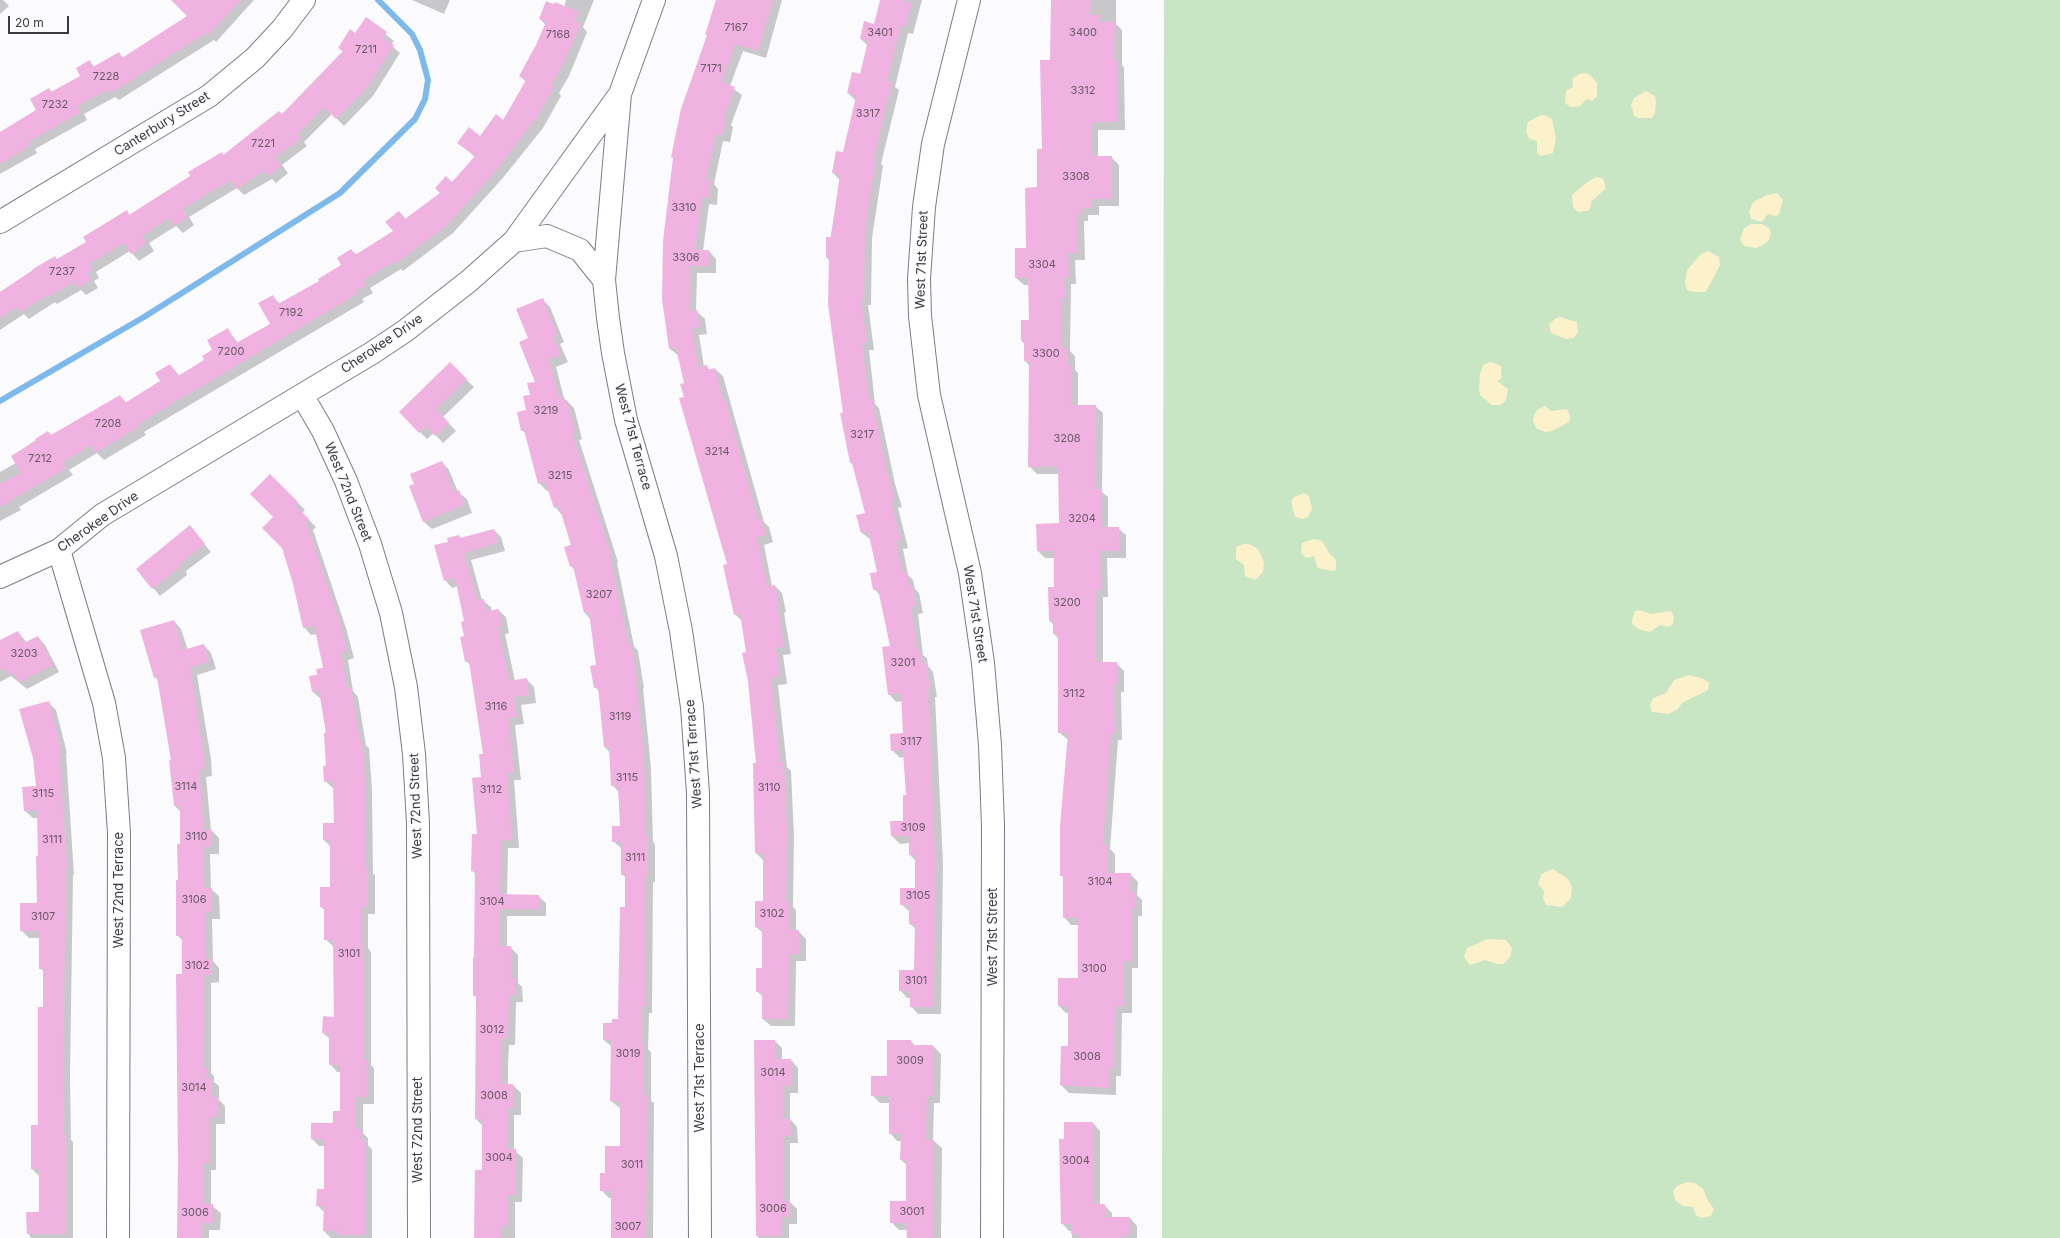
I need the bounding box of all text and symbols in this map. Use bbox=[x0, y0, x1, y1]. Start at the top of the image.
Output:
scale bar bbox=[10, 8, 71, 34]
text: 20 m bbox=[15, 15, 44, 30]
house number: 7167 bbox=[724, 21, 748, 35]
house number: 3401 bbox=[867, 26, 893, 40]
house number: 3400 bbox=[1069, 26, 1097, 40]
house number: 7168 bbox=[546, 28, 570, 42]
house number: 7211 bbox=[355, 43, 377, 57]
house number: 7171 bbox=[700, 62, 722, 76]
house number: 7228 bbox=[93, 70, 119, 84]
house number: 3312 bbox=[1071, 84, 1095, 98]
street label: Canterbury Street bbox=[111, 88, 213, 160]
house number: 7232 bbox=[42, 98, 68, 112]
house number: 3317 bbox=[856, 107, 880, 121]
house number: 7221 bbox=[251, 137, 275, 151]
house number: 3308 bbox=[1062, 170, 1090, 184]
house number: 3310 bbox=[671, 201, 697, 215]
street label: West 71st Street bbox=[912, 210, 932, 310]
house number: 3306 bbox=[672, 251, 700, 265]
house number: 3304 bbox=[1028, 258, 1056, 272]
house number: 7237 bbox=[49, 265, 75, 279]
house number: 7192 bbox=[279, 306, 303, 320]
street label: Cherokee Drive bbox=[338, 311, 426, 377]
house number: 7200 bbox=[218, 345, 244, 359]
house number: 3300 bbox=[1032, 347, 1060, 361]
street label: West 71st Terrace bbox=[611, 382, 655, 492]
house number: 3219 bbox=[534, 404, 558, 418]
house number: 7208 bbox=[95, 417, 121, 431]
house number: 3217 bbox=[850, 428, 874, 442]
house number: 3208 bbox=[1053, 432, 1081, 446]
street label: West 72nd Street bbox=[321, 440, 375, 544]
house number: 3214 bbox=[704, 445, 730, 459]
house number: 7212 bbox=[28, 452, 52, 466]
house number: 3215 bbox=[548, 469, 572, 483]
street label: Cherokee Drive bbox=[55, 488, 141, 556]
house number: 3204 bbox=[1068, 512, 1096, 526]
street label: West 71st Street bbox=[960, 564, 990, 664]
house number: 3207 bbox=[586, 588, 612, 602]
house number: 3200 bbox=[1053, 596, 1081, 610]
house number: 3203 bbox=[10, 647, 38, 661]
house number: 3201 bbox=[891, 656, 915, 670]
house number: 3112 bbox=[1063, 687, 1085, 701]
street label: West 71st Terrace bbox=[682, 699, 706, 809]
house number: 3116 bbox=[485, 700, 507, 714]
house number: 3119 bbox=[609, 710, 631, 724]
house number: 3117 bbox=[900, 735, 922, 749]
street label: West 72nd Street bbox=[406, 753, 426, 859]
house number: 3115 bbox=[616, 771, 638, 785]
house number: 3114 bbox=[175, 780, 197, 794]
house number: 3110 bbox=[758, 781, 780, 795]
house number: 3112 bbox=[480, 783, 502, 797]
house number: 3115 bbox=[32, 787, 54, 801]
house number: 3109 bbox=[900, 821, 926, 835]
house number: 3110 bbox=[185, 830, 207, 844]
street label: West 72nd Terrace bbox=[111, 832, 127, 948]
house number: 3111 bbox=[42, 833, 62, 847]
house number: 3111 bbox=[625, 851, 645, 865]
house number: 3104 bbox=[1087, 875, 1113, 889]
street label: West 71st Street bbox=[985, 888, 1001, 986]
house number: 3105 bbox=[906, 889, 930, 903]
house number: 3106 bbox=[181, 893, 207, 907]
house number: 3104 bbox=[479, 895, 505, 909]
house number: 3102 bbox=[760, 907, 784, 921]
house number: 3107 bbox=[31, 910, 55, 924]
house number: 3101 bbox=[338, 947, 360, 961]
house number: 3102 bbox=[185, 959, 209, 973]
house number: 3100 bbox=[1081, 962, 1107, 976]
house number: 3101 bbox=[905, 974, 927, 988]
house number: 3012 bbox=[480, 1023, 504, 1037]
street label: West 71st Terrace bbox=[692, 1023, 708, 1133]
house number: 3019 bbox=[615, 1047, 641, 1061]
house number: 3008 bbox=[1073, 1050, 1101, 1064]
house number: 3009 bbox=[896, 1054, 924, 1068]
house number: 3014 bbox=[760, 1066, 786, 1080]
street label: West 72nd Street bbox=[410, 1077, 426, 1183]
house number: 3014 bbox=[181, 1081, 207, 1095]
house number: 3008 bbox=[480, 1089, 508, 1103]
house number: 3004 bbox=[485, 1151, 513, 1165]
house number: 3004 bbox=[1062, 1154, 1090, 1168]
house number: 3011 bbox=[621, 1158, 643, 1172]
house number: 3006 bbox=[759, 1202, 787, 1216]
house number: 3001 bbox=[899, 1205, 925, 1219]
house number: 3006 bbox=[181, 1206, 209, 1220]
house number: 3007 bbox=[615, 1220, 641, 1234]

